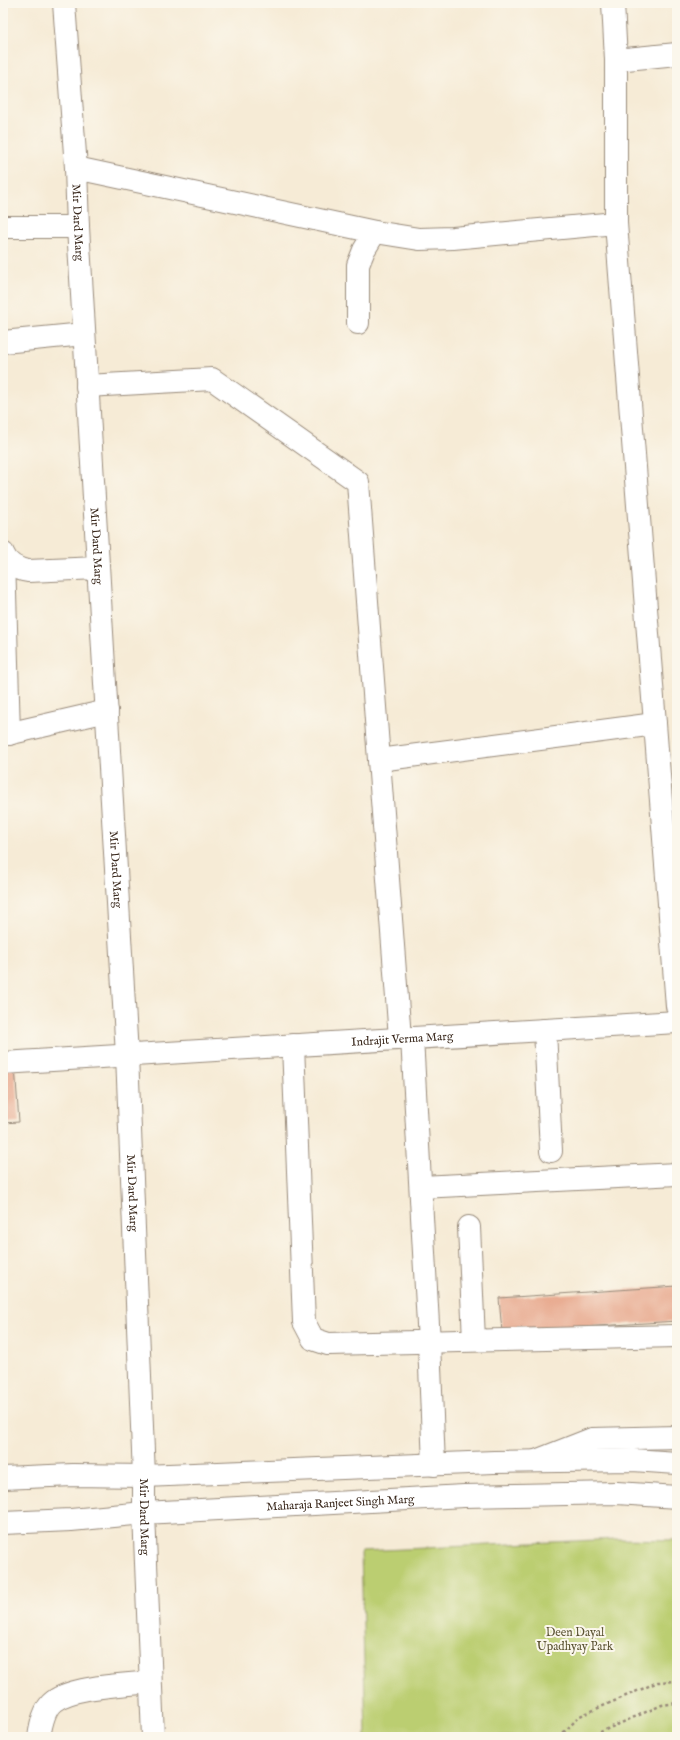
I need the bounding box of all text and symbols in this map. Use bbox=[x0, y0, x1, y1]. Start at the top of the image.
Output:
street label: Mir Dard Marg bbox=[69, 184, 88, 262]
street label: Mir Dard Marg bbox=[87, 507, 107, 585]
street label: Mir Dard Marg bbox=[106, 830, 126, 909]
street label: Indrajit Verma Marg bbox=[351, 1028, 454, 1049]
street label: Mir Dard Marg bbox=[124, 1154, 142, 1232]
street label: Mir Dard Marg bbox=[137, 1478, 153, 1556]
street label: Maharaja Ranjeet Singh Marg bbox=[266, 1491, 415, 1514]
park label: Deen Dayal Upadhyay Park bbox=[537, 1625, 614, 1655]

